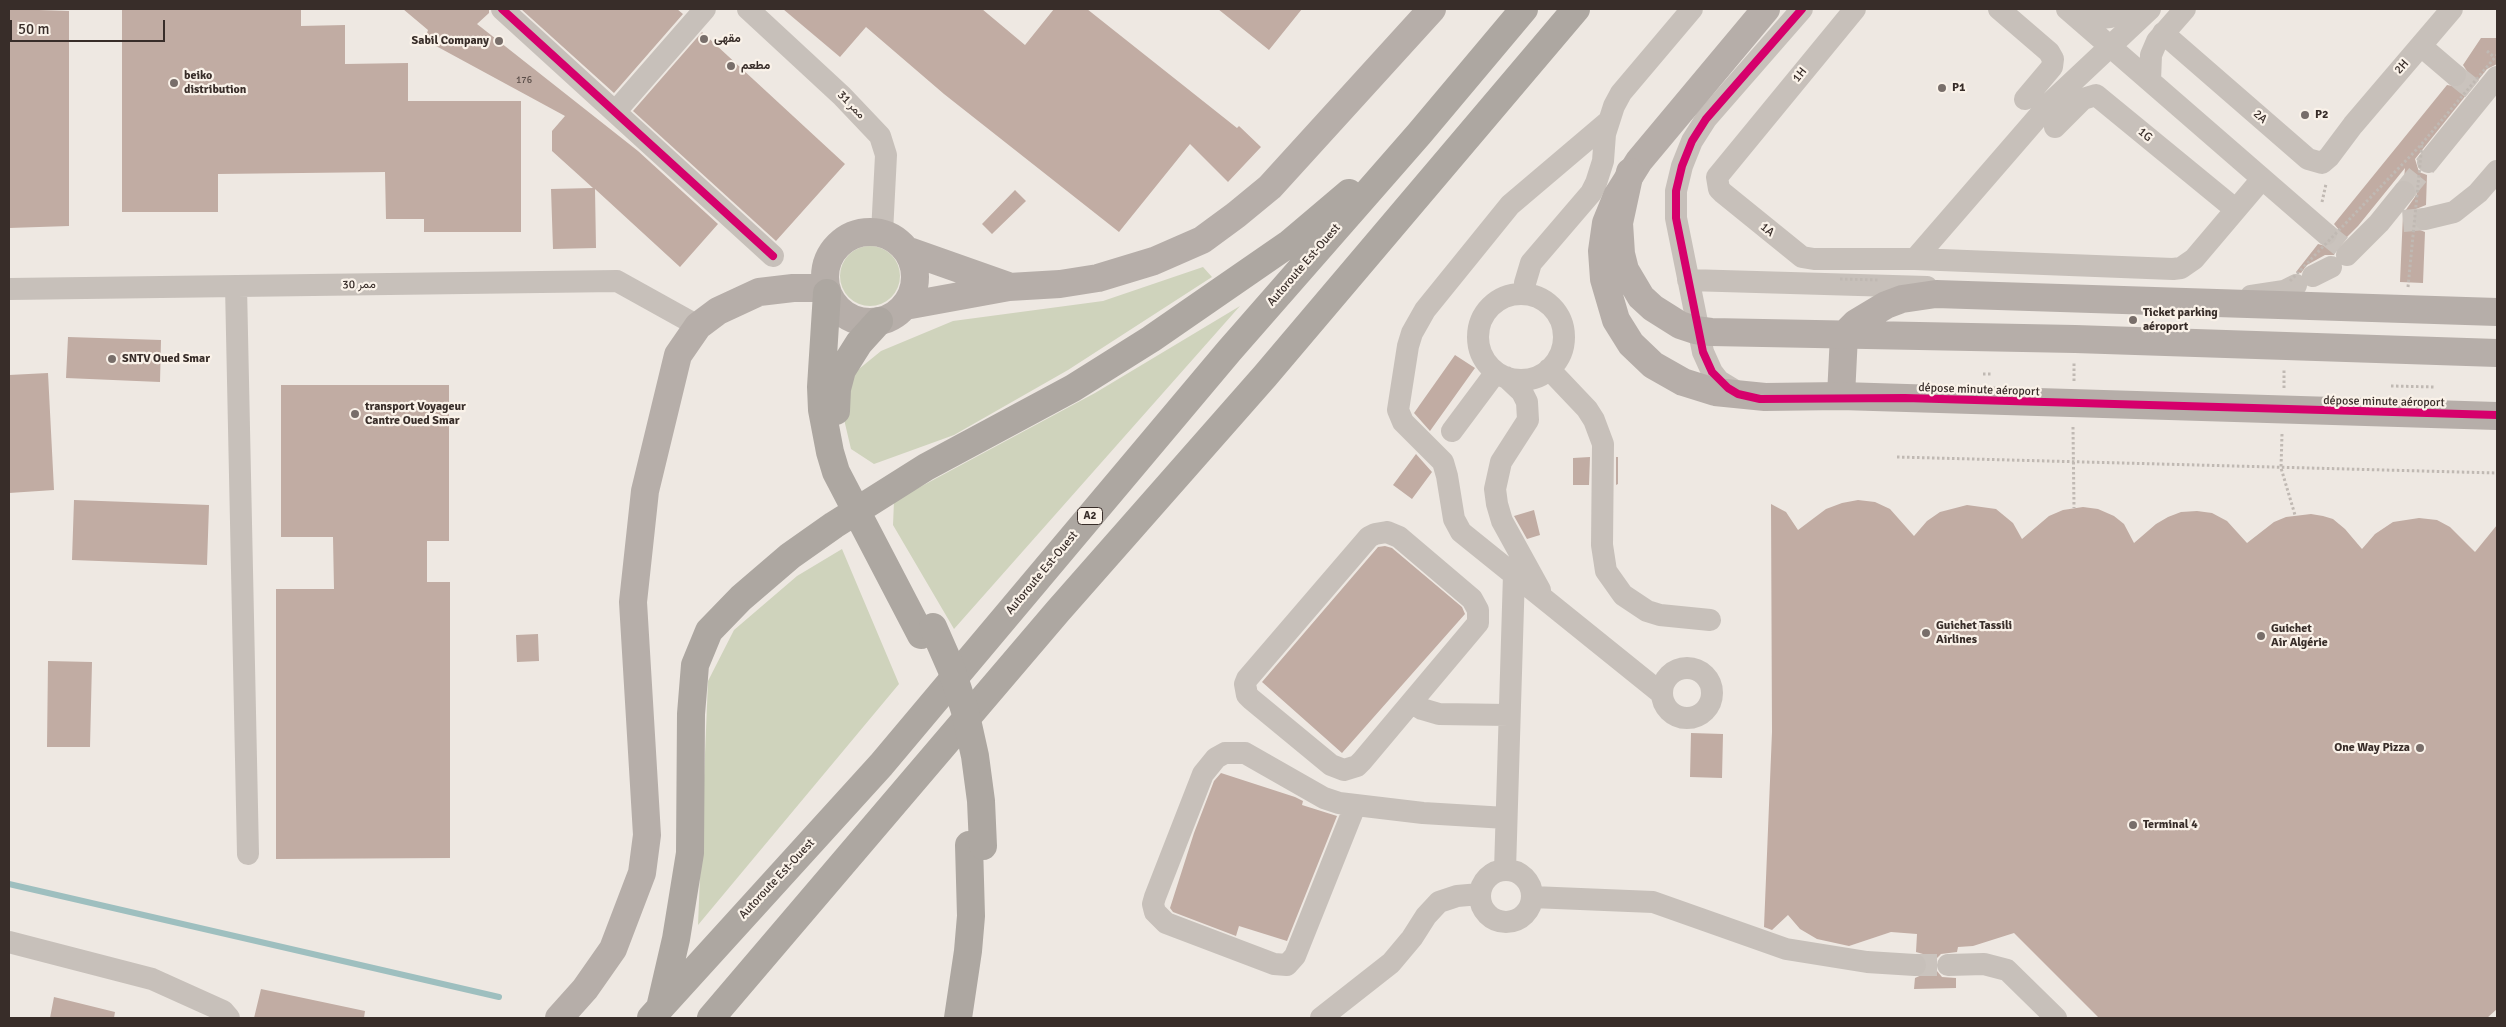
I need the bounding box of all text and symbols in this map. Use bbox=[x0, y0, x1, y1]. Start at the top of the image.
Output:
scale bar bbox=[12, 10, 168, 42]
text: 50 m bbox=[18, 20, 49, 38]
place label: مقهى bbox=[714, 32, 741, 46]
marker: مقهى bbox=[698, 33, 710, 45]
place label: Sabil Company bbox=[412, 34, 489, 48]
marker: Sabil Company bbox=[493, 35, 505, 47]
street label: 2H bbox=[2392, 57, 2412, 77]
place label: مطعم bbox=[741, 59, 770, 73]
marker: مطعم bbox=[725, 60, 737, 72]
street label: 1H bbox=[1790, 65, 1810, 85]
place label: beiko distribution bbox=[184, 69, 246, 97]
house number: 176 bbox=[516, 74, 532, 86]
marker: beiko distribution bbox=[168, 77, 180, 89]
place label: P1 bbox=[1952, 81, 1966, 95]
marker: P1 bbox=[1936, 82, 1948, 94]
street label: ممر 31 bbox=[834, 88, 868, 122]
street label: 2A bbox=[2250, 107, 2270, 127]
place label: P2 bbox=[2315, 108, 2329, 122]
marker: P2 bbox=[2299, 109, 2311, 121]
street label: 1G bbox=[2135, 125, 2155, 145]
street label: 1A bbox=[1757, 220, 1777, 240]
street label: Autoroute Est-Ouest bbox=[1264, 221, 1344, 309]
street label: ممر 30 bbox=[342, 278, 376, 292]
place label: Ticket parking aéroport bbox=[2143, 306, 2218, 334]
marker: Ticket parking aéroport bbox=[2127, 314, 2139, 326]
place label: SNTV Oued Smar bbox=[122, 352, 210, 366]
marker: SNTV Oued Smar bbox=[106, 353, 118, 365]
street label: dépose minute aéroport bbox=[1918, 381, 2040, 399]
street label: dépose minute aéroport bbox=[2323, 394, 2445, 410]
place label: transport Voyageur Cantre Oued Smar bbox=[365, 400, 466, 428]
marker: transport Voyageur Cantre Oued Smar bbox=[349, 408, 361, 420]
road number: A2 bbox=[1078, 508, 1102, 524]
street label: Autoroute Est-Ouest bbox=[1003, 528, 1081, 618]
place label: Guichet Tassili Airlines bbox=[1936, 619, 2012, 647]
place label: Guichet Air Algérie bbox=[2271, 622, 2328, 650]
marker: Guichet Tassili Airlines bbox=[1920, 627, 1932, 639]
marker: Guichet Air Algérie bbox=[2255, 630, 2267, 642]
place label: One Way Pizza bbox=[2334, 741, 2410, 755]
marker: One Way Pizza bbox=[2414, 742, 2426, 754]
place label: Terminal 4 bbox=[2143, 818, 2198, 832]
marker: Terminal 4 bbox=[2127, 819, 2139, 831]
street label: Autoroute Est-Ouest bbox=[736, 836, 818, 922]

